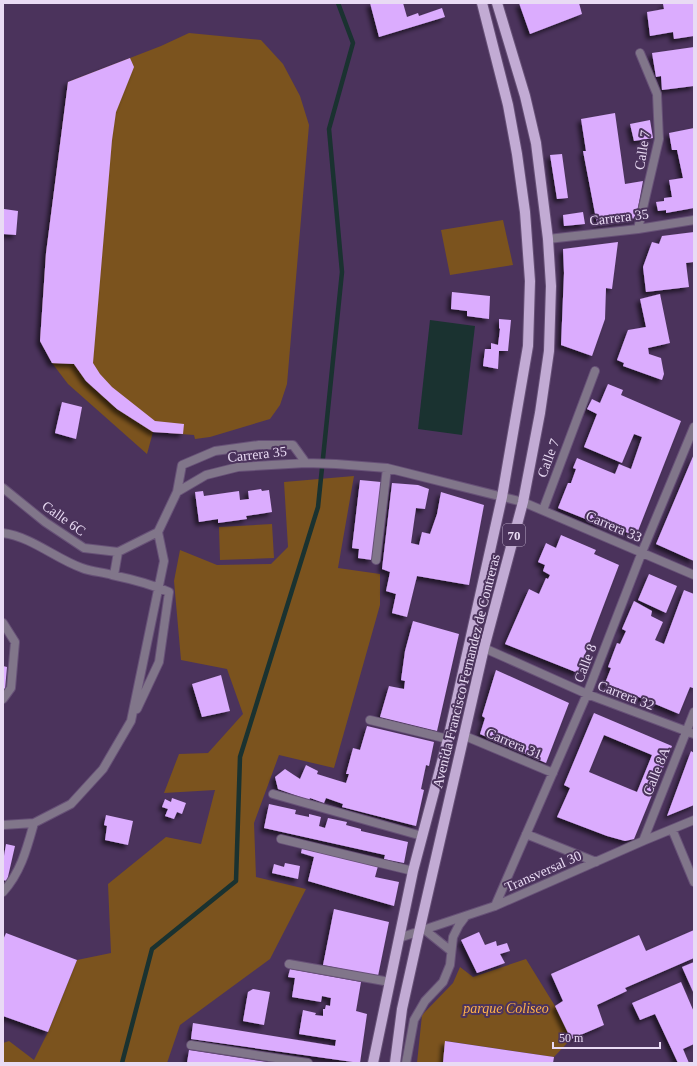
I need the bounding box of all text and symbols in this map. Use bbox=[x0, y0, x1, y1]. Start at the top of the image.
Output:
street label: Calle 7 bbox=[632, 129, 653, 171]
street label: Carrera 35 bbox=[589, 206, 649, 229]
street label: Calle 7 bbox=[535, 437, 562, 480]
street label: Carrera 35 bbox=[227, 444, 287, 465]
street label: Calle 6C bbox=[39, 498, 88, 539]
street label: Carrera 33 bbox=[584, 508, 644, 545]
road number: 70 bbox=[503, 524, 525, 546]
street label: Avenida Francisco Fernandez de Contreras bbox=[430, 552, 503, 790]
street label: Calle 8 bbox=[571, 642, 600, 685]
street label: Carrera 32 bbox=[595, 678, 656, 713]
street label: Carrera 31 bbox=[484, 725, 544, 762]
street label: Calle 8A bbox=[640, 744, 673, 797]
street label: Transversal 30 bbox=[503, 848, 584, 895]
park label: parque Coliseo bbox=[462, 1001, 549, 1016]
scale bar bbox=[553, 1024, 660, 1050]
text: 50 m bbox=[559, 1031, 584, 1045]

